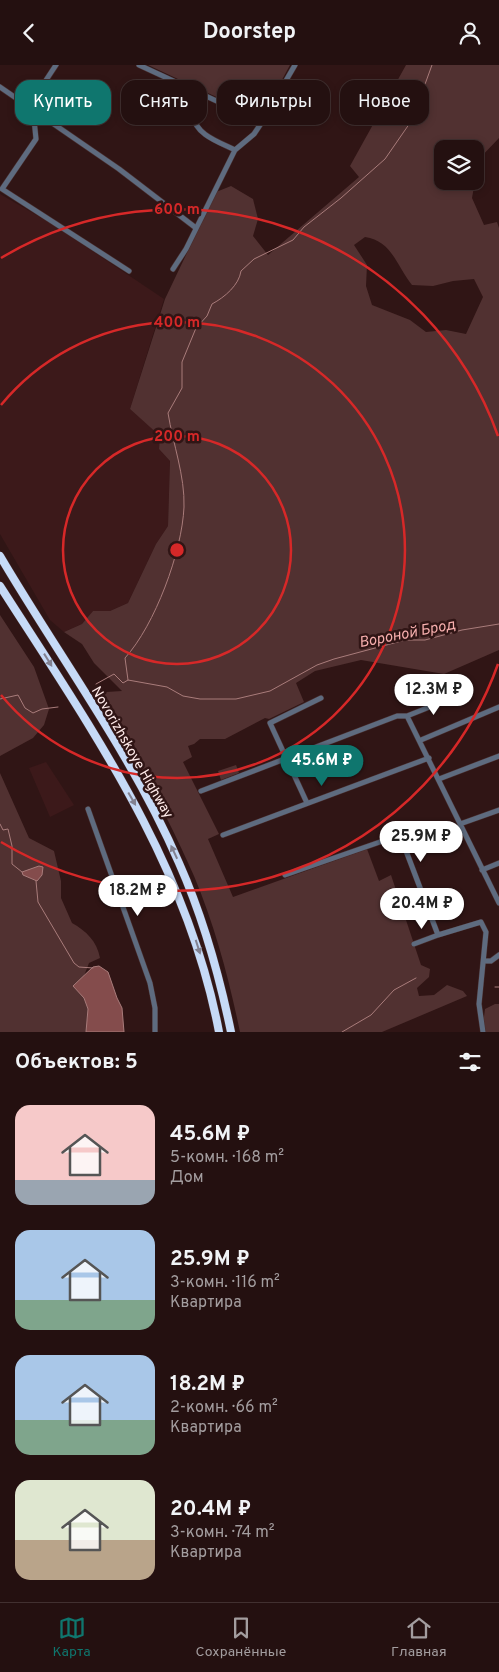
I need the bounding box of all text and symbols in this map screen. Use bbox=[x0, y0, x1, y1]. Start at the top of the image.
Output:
icon: back bbox=[15, 19, 43, 47]
text: Doorstep bbox=[203, 19, 296, 46]
icon: person bbox=[456, 19, 484, 47]
chip: Купить bbox=[15, 80, 111, 125]
chip: Снять bbox=[121, 80, 207, 125]
chip: Фильтры bbox=[217, 80, 330, 125]
chip: Новое bbox=[340, 80, 429, 125]
map controls bbox=[434, 140, 484, 190]
button: layers bbox=[434, 140, 484, 190]
text: 600 m bbox=[154, 201, 200, 220]
text: 400 m bbox=[154, 314, 200, 333]
text: 200 m bbox=[154, 428, 200, 447]
centre of rings bbox=[168, 541, 186, 559]
water label: Вороной Брод bbox=[357, 616, 457, 653]
one-way arrow bbox=[43, 654, 52, 667]
pin: 12.3M ₽ bbox=[388, 673, 480, 716]
text: 12.3M ₽ bbox=[405, 680, 463, 700]
street label: Novorizhskoye Highway bbox=[87, 684, 176, 822]
pin: 45.6M ₽ bbox=[276, 745, 368, 787]
text: 45.6M ₽ bbox=[291, 751, 353, 771]
one-way arrow bbox=[128, 792, 137, 805]
pin: 25.9M ₽ bbox=[375, 821, 467, 863]
text: 25.9M ₽ bbox=[391, 827, 451, 847]
one-way arrow bbox=[170, 845, 179, 860]
pin: 18.2M ₽ bbox=[92, 875, 184, 917]
text: 18.2M ₽ bbox=[109, 881, 167, 901]
pin: 20.4M ₽ bbox=[376, 887, 468, 930]
text: 20.4M ₽ bbox=[391, 894, 453, 914]
one-way arrow bbox=[195, 940, 203, 955]
icon: filters bbox=[456, 1048, 484, 1076]
text: Объектов: 5 bbox=[15, 1049, 138, 1076]
text: 45.6M ₽ bbox=[170, 1121, 250, 1148]
icon: home bbox=[55, 1125, 115, 1185]
text: 5-комн. · 168 m² bbox=[170, 1148, 284, 1168]
text: Дом bbox=[170, 1168, 204, 1188]
text: 25.9M ₽ bbox=[170, 1246, 250, 1273]
icon: home bbox=[55, 1250, 115, 1310]
text: 3-комн. · 116 m² bbox=[170, 1273, 280, 1293]
text: Квартира bbox=[170, 1293, 242, 1313]
text: 18.2M ₽ bbox=[170, 1371, 245, 1398]
icon: home bbox=[55, 1375, 115, 1435]
text: 2-комн. · 66 m² bbox=[170, 1398, 278, 1418]
text: Квартира bbox=[170, 1418, 242, 1438]
text: 20.4M ₽ bbox=[170, 1496, 251, 1523]
icon: home bbox=[55, 1500, 115, 1560]
text: 3-комн. · 74 m² bbox=[170, 1523, 274, 1543]
text: Квартира bbox=[170, 1543, 242, 1563]
tab: Карта bbox=[52, 1614, 91, 1661]
tab: Сохранённые bbox=[196, 1614, 286, 1661]
tab: Главная bbox=[391, 1614, 447, 1661]

